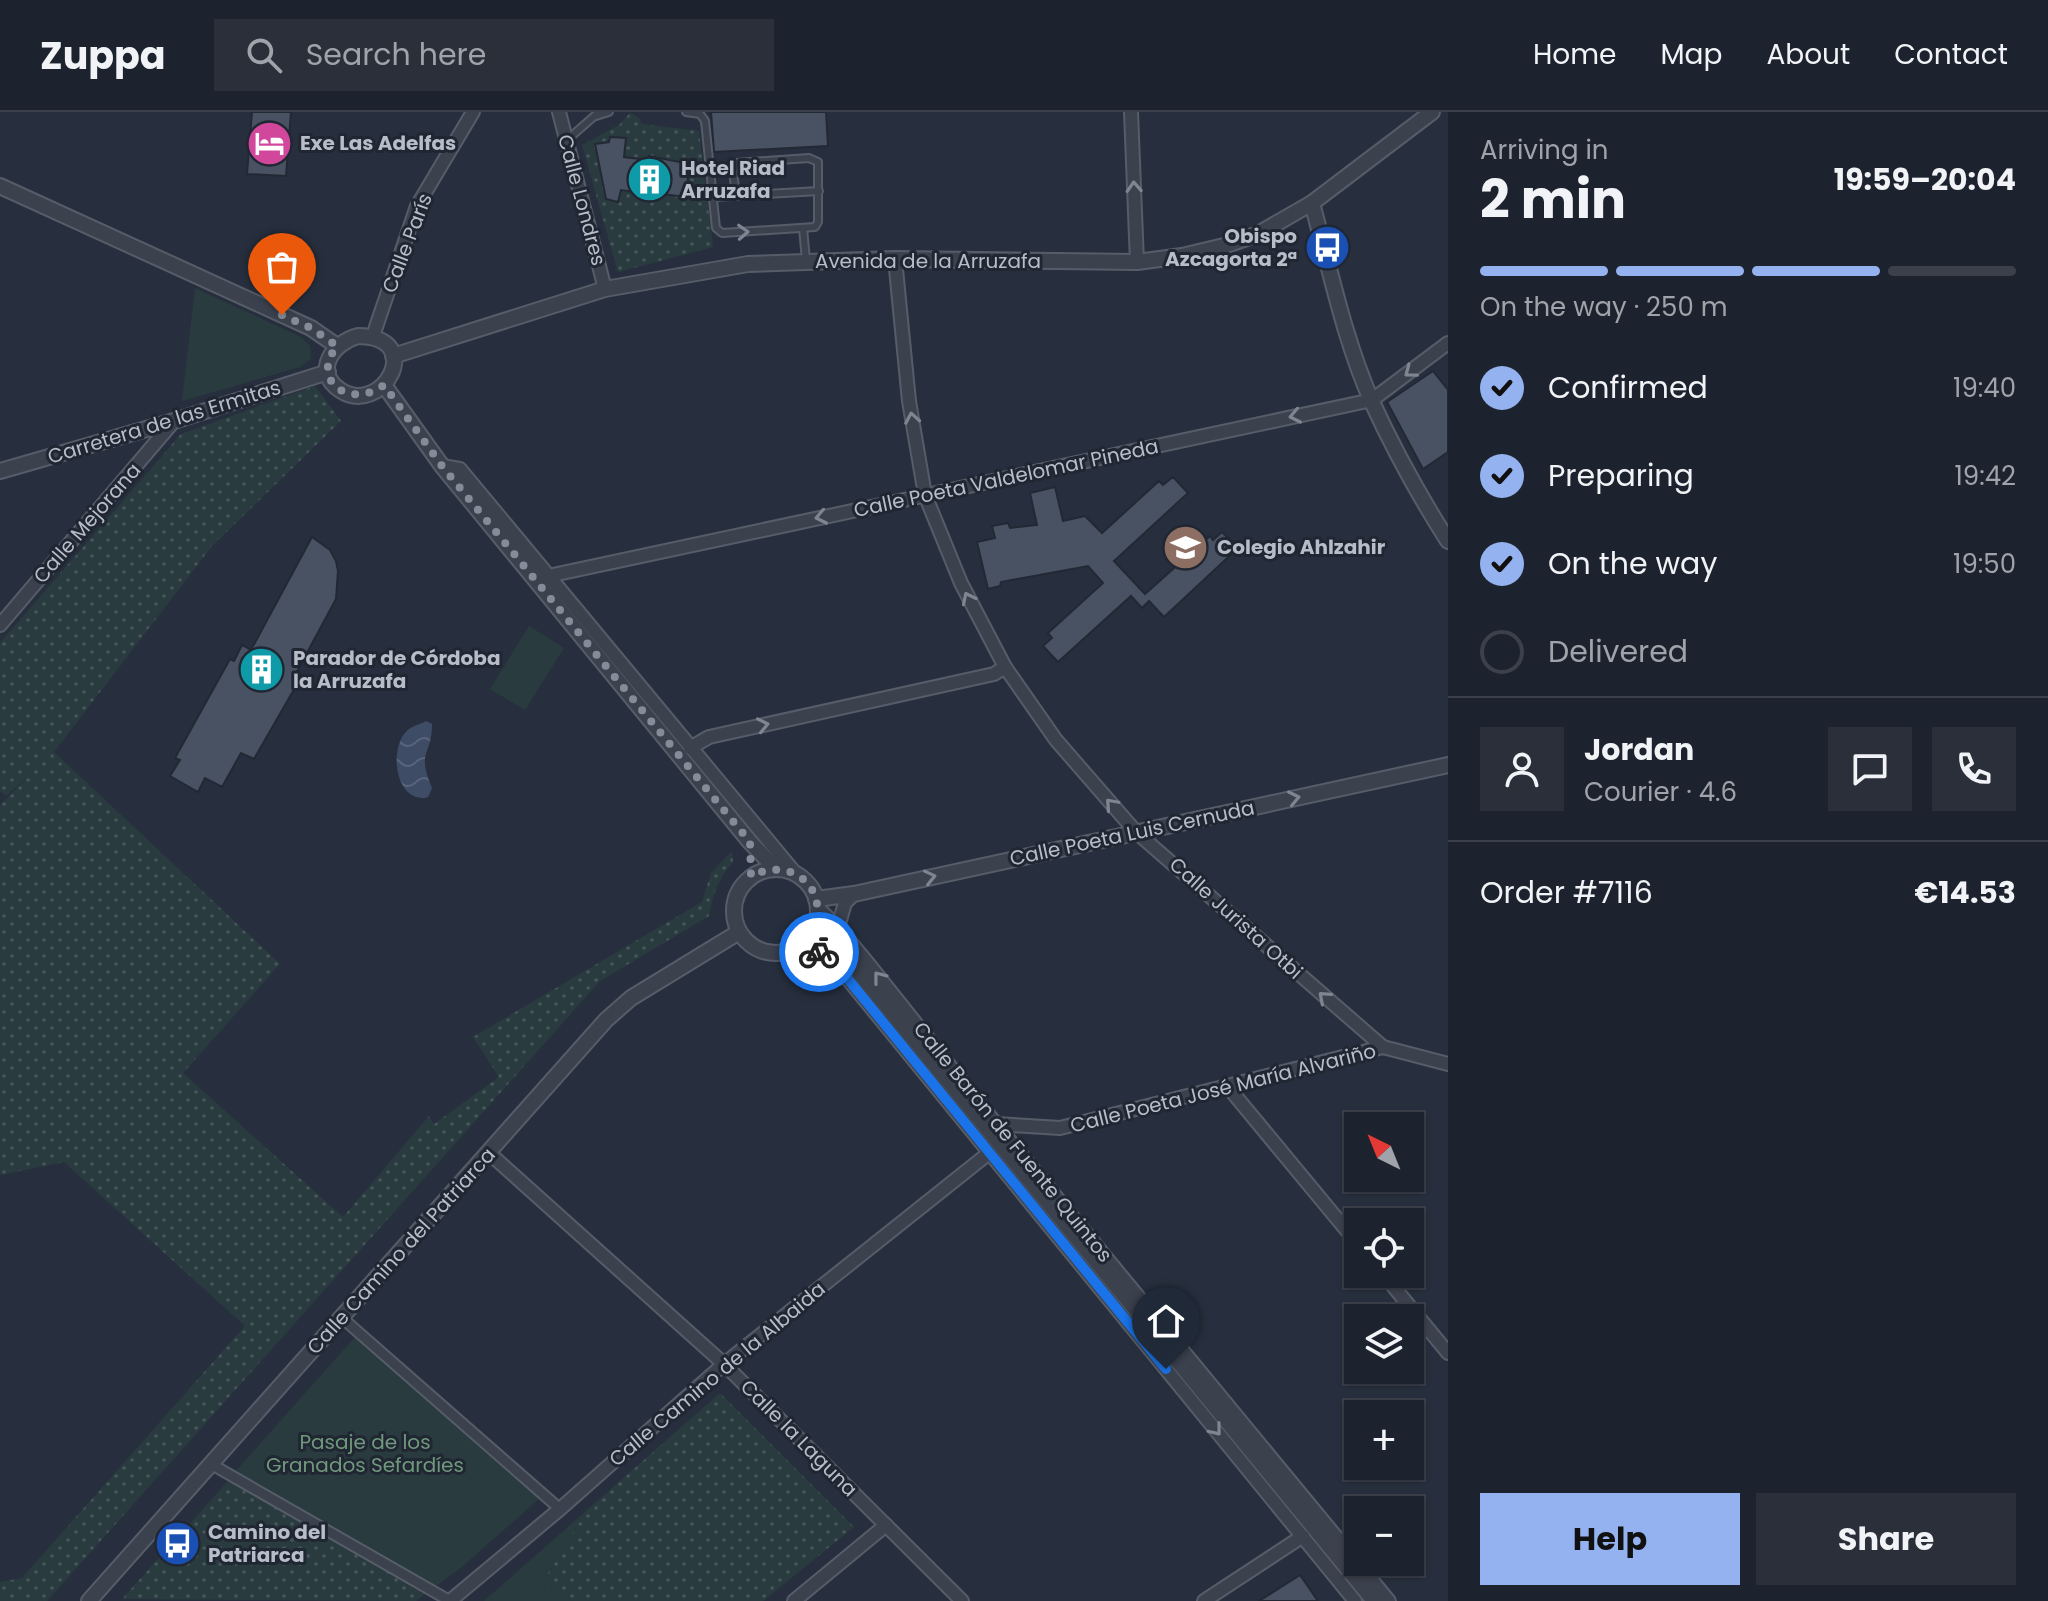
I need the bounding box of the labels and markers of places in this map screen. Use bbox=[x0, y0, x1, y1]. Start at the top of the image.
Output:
hotel icon: Exe Las Adelfas bbox=[245, 119, 293, 167]
place label: Exe Las Adelfas bbox=[300, 129, 456, 157]
place label: Hotel Riad Arruzafa bbox=[681, 154, 785, 205]
building icon: Hotel Riad Arruzafa bbox=[626, 155, 674, 203]
place label: Obispo Azcagorta 2ª bbox=[1165, 222, 1297, 273]
bus stop icon: Obispo Azcagorta 2ª bbox=[1304, 224, 1352, 272]
pin bbox=[248, 233, 316, 315]
school or university icon: Colegio Ahlzahir bbox=[1162, 523, 1210, 571]
place label: Colegio Ahlzahir bbox=[1217, 533, 1386, 561]
place label: Parador de Córdoba la Arruzafa bbox=[293, 644, 500, 695]
building icon: Parador de Córdoba la Arruzafa bbox=[238, 645, 286, 693]
pin bbox=[1132, 1287, 1200, 1369]
place label: Camino del Patriarca bbox=[208, 1518, 326, 1569]
bus stop icon: Camino del Patriarca bbox=[153, 1519, 201, 1567]

